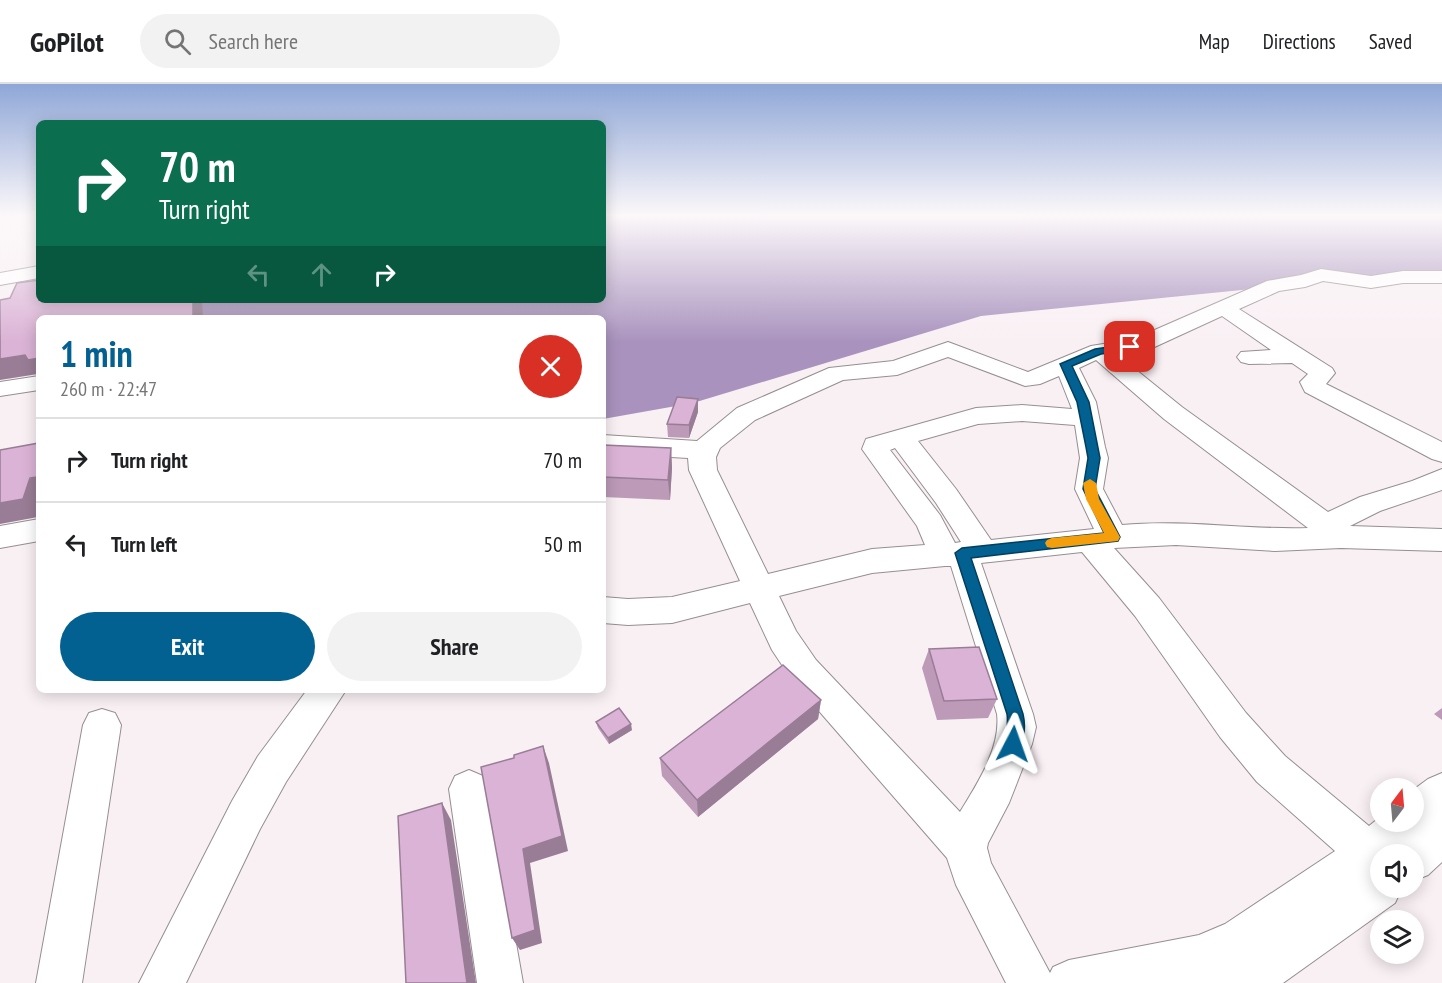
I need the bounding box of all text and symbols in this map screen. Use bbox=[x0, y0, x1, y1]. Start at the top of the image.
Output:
search box bbox=[140, 14, 560, 68]
text: GoPilot bbox=[30, 23, 104, 60]
icon: search bbox=[161, 25, 194, 58]
text: Search here bbox=[209, 27, 298, 55]
text: Map bbox=[1199, 28, 1230, 55]
text: Directions bbox=[1263, 28, 1336, 55]
text: Saved bbox=[1369, 28, 1412, 55]
text: 70 m bbox=[159, 139, 236, 194]
icon: right bbox=[60, 144, 138, 222]
text: Turn right bbox=[159, 192, 250, 226]
icon: left bbox=[242, 258, 275, 291]
icon: ahead bbox=[305, 258, 338, 291]
icon: right bbox=[368, 258, 401, 291]
pin bbox=[1104, 321, 1155, 372]
text: 1 min bbox=[60, 330, 133, 377]
icon: arrive bbox=[1113, 330, 1146, 363]
button: close bbox=[519, 335, 582, 398]
text: 260 m · 22:47 bbox=[60, 376, 157, 402]
icon: right bbox=[60, 444, 93, 477]
text: Turn right bbox=[111, 446, 188, 474]
text: 70 m bbox=[543, 446, 582, 474]
icon: left bbox=[60, 528, 93, 561]
text: Turn left bbox=[111, 530, 177, 558]
text: 50 m bbox=[543, 530, 582, 558]
button: Exit bbox=[60, 612, 315, 681]
button: Share bbox=[327, 612, 582, 681]
position arrow bbox=[981, 712, 1045, 776]
north arrow bbox=[1370, 778, 1424, 832]
map controls bbox=[1370, 778, 1424, 964]
button: sound bbox=[1370, 844, 1424, 898]
button: layers bbox=[1370, 910, 1424, 964]

